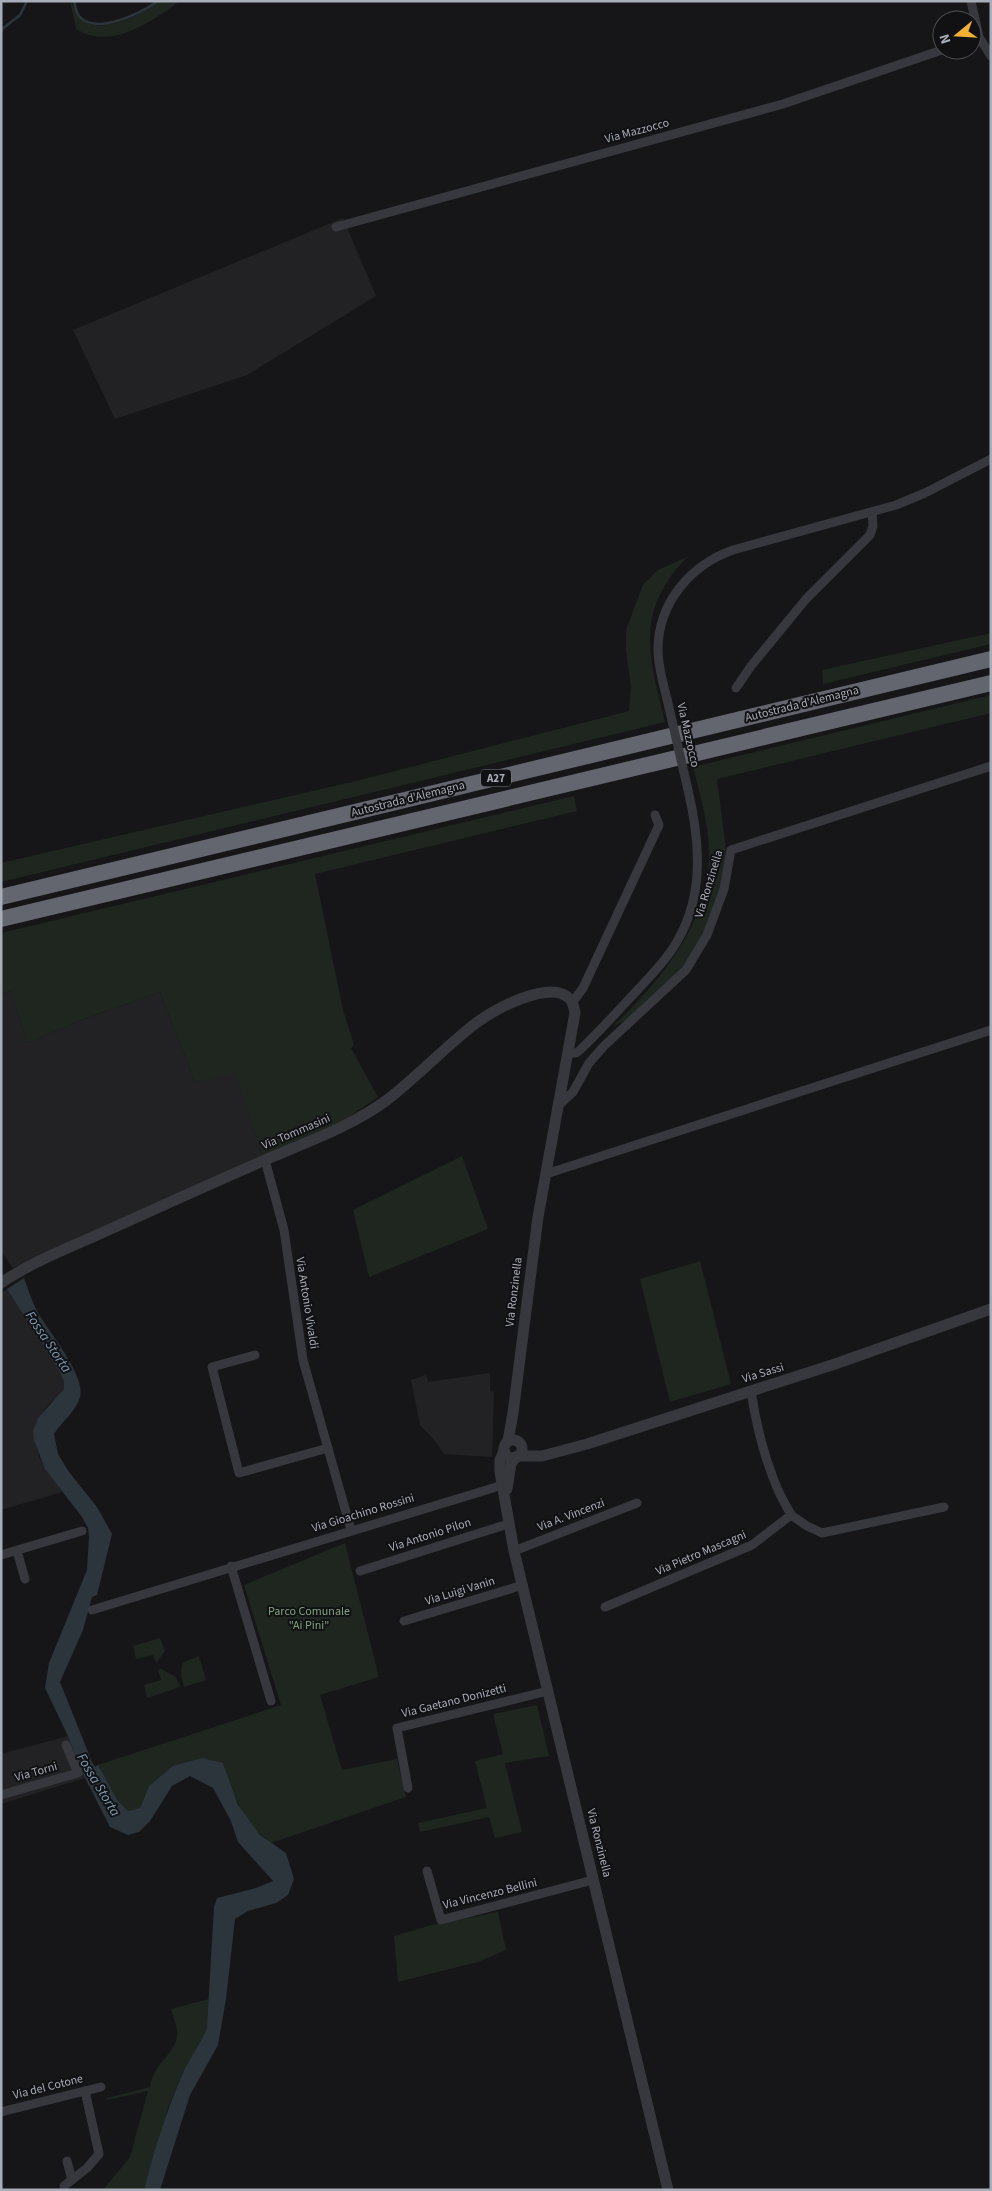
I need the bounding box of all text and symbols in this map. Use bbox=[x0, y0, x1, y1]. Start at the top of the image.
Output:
north arrow bbox=[932, 10, 982, 60]
text: N bbox=[935, 31, 957, 46]
street label: Via Mazzocco bbox=[603, 114, 671, 148]
street label: Autostrada d'Alemagna bbox=[743, 682, 861, 726]
street label: Via Mazzocco bbox=[672, 701, 704, 769]
road number: A27 bbox=[481, 770, 511, 786]
street label: Autostrada d'Alemagna bbox=[349, 777, 467, 821]
street label: Via Ronzinella bbox=[691, 848, 727, 920]
street label: Via Tommasini bbox=[259, 1110, 333, 1154]
street label: Via Antonio Vivaldi bbox=[291, 1256, 323, 1350]
street label: Via Ronzinella bbox=[501, 1256, 527, 1328]
water label: Fossa Storta bbox=[20, 1307, 76, 1377]
street label: Via Sassi bbox=[740, 1359, 786, 1387]
street label: Via Gioachino Rossini bbox=[310, 1489, 416, 1537]
street label: Via A. Vincenzi bbox=[535, 1494, 607, 1536]
street label: Via Antonio Pilon bbox=[387, 1514, 473, 1556]
street label: Via Pietro Mascagni bbox=[653, 1526, 749, 1580]
street label: Via Luigi Vanin bbox=[423, 1572, 497, 1610]
park label: Parco Comunale "Ai Pini" bbox=[268, 1603, 350, 1634]
street label: Via Gaetano Donizetti bbox=[400, 1680, 508, 1722]
water label: Fossa Storta bbox=[71, 1750, 125, 1821]
street label: Via Torni bbox=[13, 1758, 59, 1786]
street label: Via Ronzinella bbox=[582, 1807, 616, 1879]
street label: Via Vincenzo Bellini bbox=[441, 1874, 539, 1914]
street label: Via del Cotone bbox=[11, 2070, 85, 2104]

